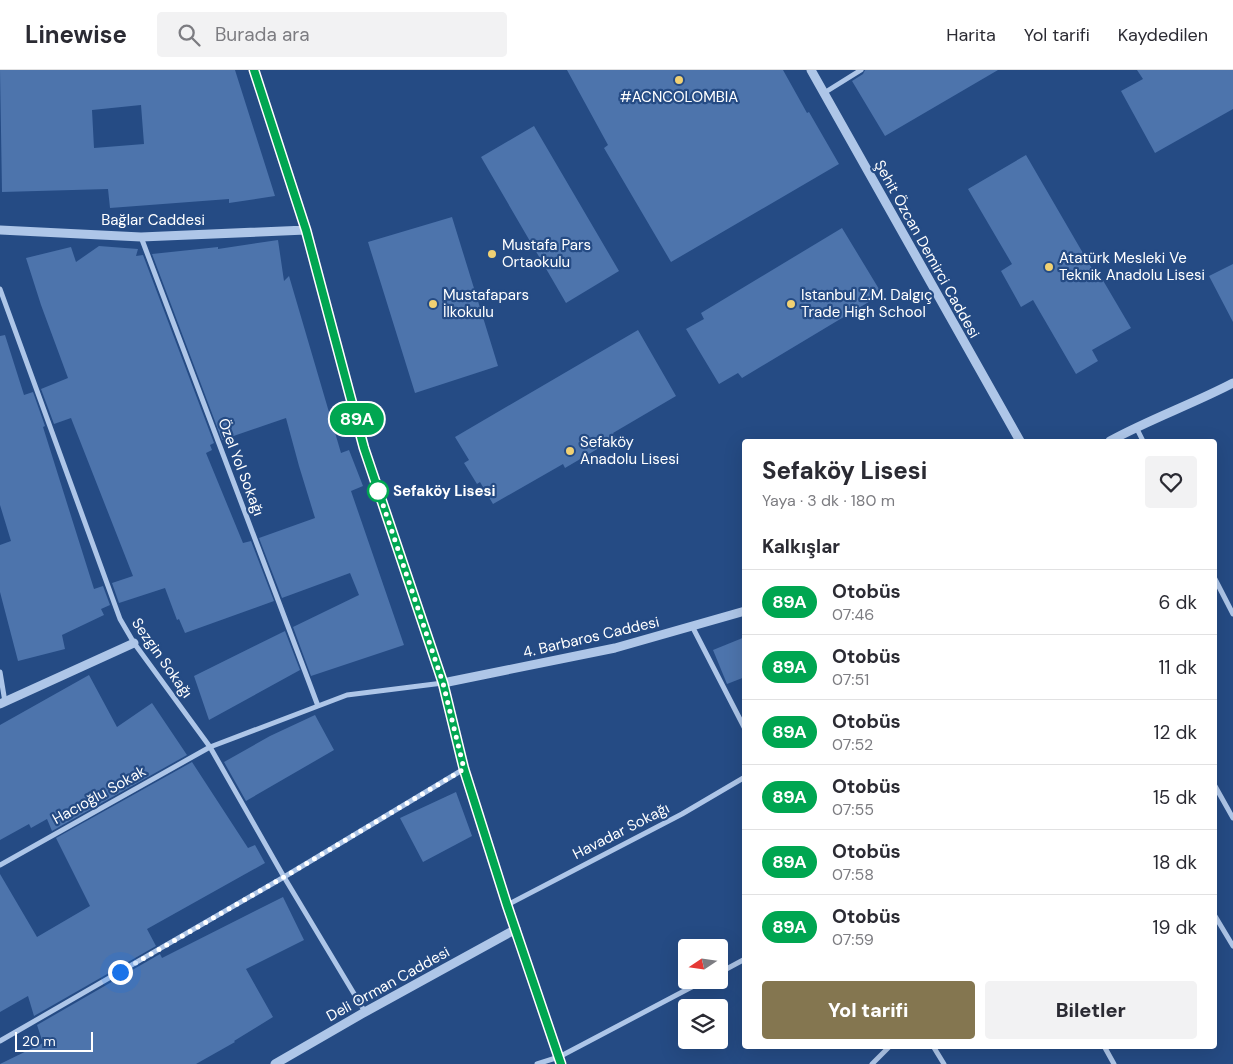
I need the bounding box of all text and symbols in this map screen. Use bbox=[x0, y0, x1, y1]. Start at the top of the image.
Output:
search box bbox=[157, 12, 507, 57]
text: Linewise bbox=[25, 19, 127, 50]
icon: search bbox=[175, 21, 203, 49]
text: Burada ara bbox=[215, 22, 310, 47]
text: Harita bbox=[946, 23, 996, 47]
text: Yol tarifi bbox=[1024, 23, 1090, 47]
text: Kaydedilen bbox=[1118, 23, 1208, 47]
marker: #ACNCOLOMBIA bbox=[673, 74, 685, 86]
place label: #ACNCOLOMBIA bbox=[620, 87, 738, 107]
street label: Şehit Özcan Demirci Caddesi bbox=[870, 156, 984, 342]
street label: Bağlar Caddesi bbox=[101, 210, 205, 230]
place label: Mustafa Pars Ortaokulu bbox=[502, 235, 591, 272]
marker: Mustafa Pars Ortaokulu bbox=[486, 248, 498, 260]
place label: Atatürk Mesleki Ve Teknik Anadolu Lisesi bbox=[1059, 248, 1205, 285]
marker: Atatürk Mesleki Ve Teknik Anadolu Lisesi bbox=[1043, 261, 1055, 273]
place label: Mustafapars İlkokulu bbox=[443, 285, 529, 322]
place label: Istanbul Z.M. Dalgıç Trade High School bbox=[801, 285, 932, 322]
marker: Mustafapars İlkokulu bbox=[427, 298, 439, 310]
marker: Istanbul Z.M. Dalgıç Trade High School bbox=[785, 298, 797, 310]
line badge: 89A bbox=[328, 403, 386, 435]
text: 89A bbox=[340, 407, 374, 431]
street label: Özel Yol Sokağı bbox=[213, 415, 269, 519]
place label: Sefaköy Anadolu Lisesi bbox=[580, 432, 679, 469]
marker: Sefaköy Anadolu Lisesi bbox=[564, 445, 576, 457]
text: Sefaköy Lisesi bbox=[762, 455, 927, 486]
button: heart bbox=[1145, 456, 1197, 508]
marker: Sefaköy Lisesi bbox=[367, 480, 389, 502]
place label: Sefaköy Lisesi bbox=[393, 481, 496, 501]
text: Yaya · 3 dk · 180 m bbox=[762, 490, 895, 511]
text: Kalkışlar bbox=[762, 534, 840, 559]
text: Otobüs bbox=[832, 579, 901, 604]
text: 89A bbox=[772, 590, 807, 614]
text: 6 dk bbox=[1159, 590, 1197, 615]
text: 07:46 bbox=[832, 604, 874, 625]
street label: 4. Barbaros Caddesi bbox=[521, 612, 661, 662]
street label: Sezgin Sokağı bbox=[127, 614, 197, 702]
text: Otobüs bbox=[832, 644, 901, 669]
text: 89A bbox=[772, 655, 807, 679]
text: 11 dk bbox=[1159, 655, 1197, 680]
text: 07:51 bbox=[832, 669, 869, 690]
text: Otobüs bbox=[832, 709, 901, 734]
text: 89A bbox=[772, 720, 807, 744]
text: 12 dk bbox=[1154, 720, 1197, 745]
text: 07:52 bbox=[832, 734, 873, 755]
street label: Hacıoğlu Sokak bbox=[49, 761, 150, 829]
text: Otobüs bbox=[832, 774, 901, 799]
text: 89A bbox=[772, 785, 807, 809]
text: 15 dk bbox=[1153, 785, 1197, 810]
street label: Havadar Sokağı bbox=[569, 798, 673, 864]
text: 07:55 bbox=[832, 799, 874, 820]
text: Otobüs bbox=[832, 839, 901, 864]
text: 89A bbox=[772, 850, 807, 874]
text: 18 dk bbox=[1153, 850, 1197, 875]
text: 07:58 bbox=[832, 864, 874, 885]
text: Otobüs bbox=[832, 904, 901, 929]
text: 89A bbox=[772, 915, 807, 939]
text: 19 dk bbox=[1153, 915, 1197, 940]
text: 07:59 bbox=[832, 929, 874, 950]
north arrow bbox=[678, 939, 728, 989]
map controls bbox=[678, 939, 728, 1049]
street label: Deli Orman Caddesi bbox=[323, 942, 453, 1026]
your location bbox=[108, 960, 133, 985]
button: Yol tarifi bbox=[762, 981, 975, 1039]
button: Biletler bbox=[985, 981, 1197, 1039]
button: layers bbox=[678, 999, 728, 1049]
scale bar bbox=[15, 1029, 92, 1052]
text: 20 m bbox=[22, 1032, 56, 1050]

